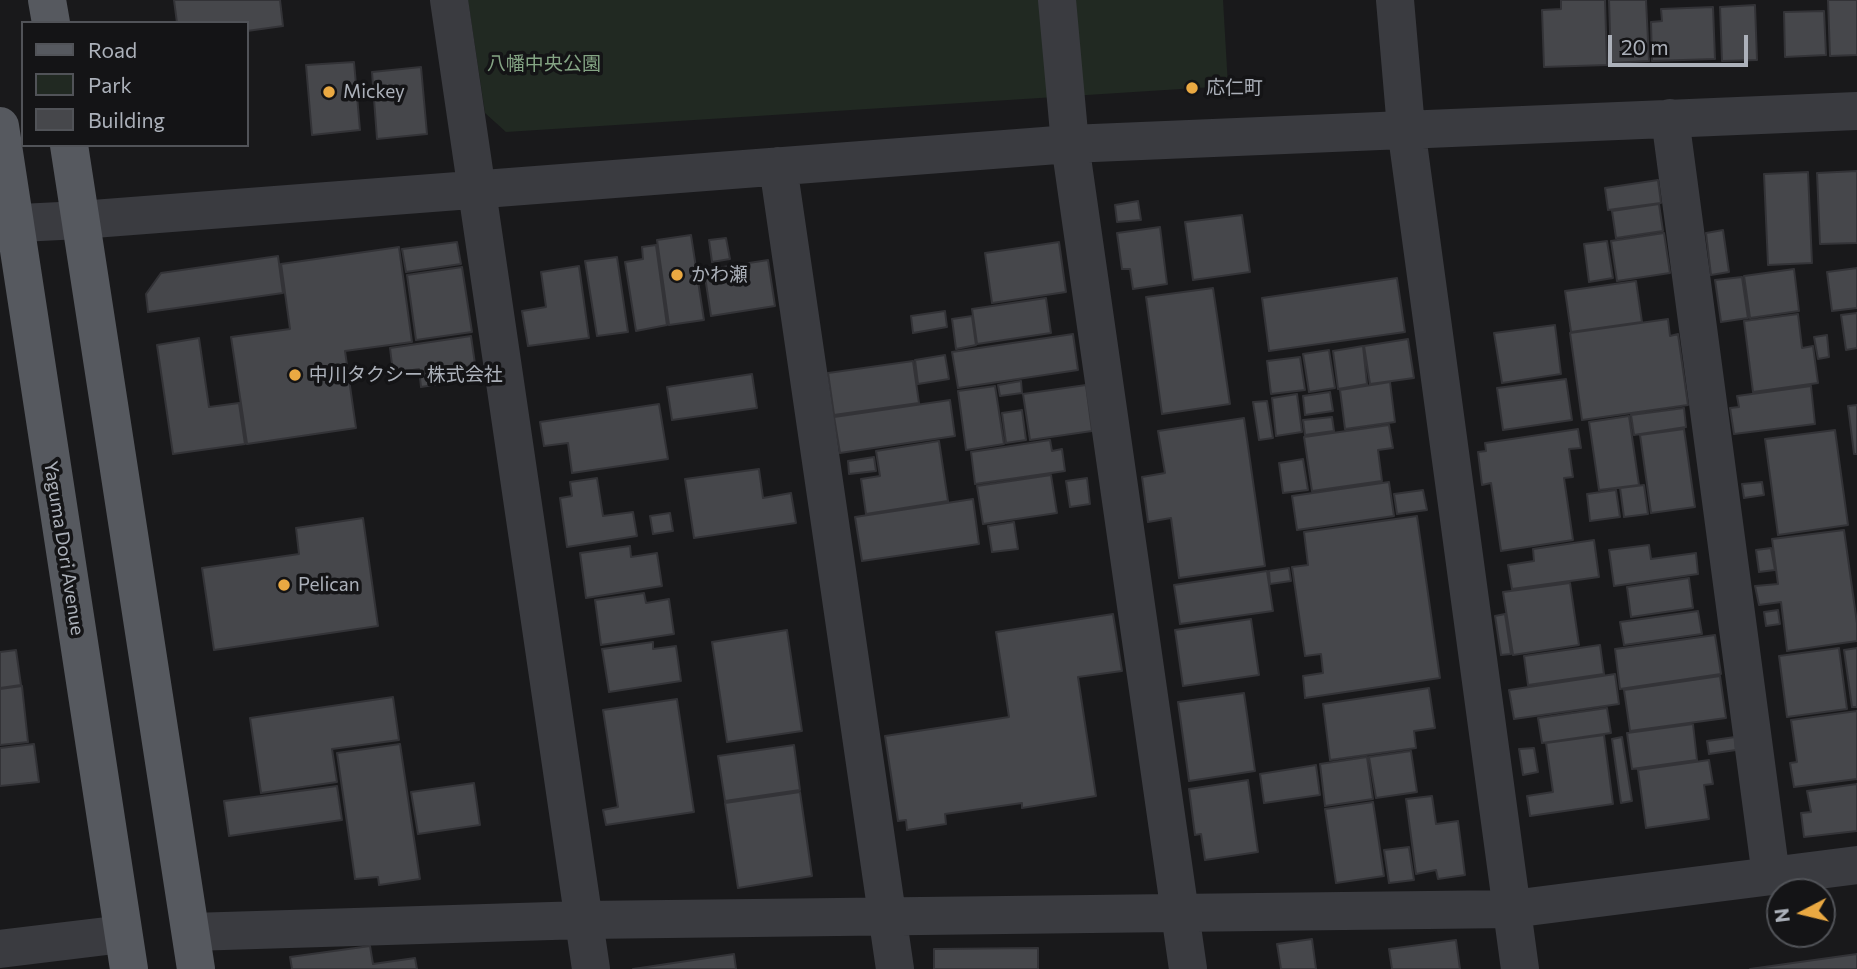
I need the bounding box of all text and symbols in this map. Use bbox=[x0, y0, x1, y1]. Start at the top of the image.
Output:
legend bbox=[21, 21, 248, 147]
scale bar bbox=[1612, 21, 1752, 65]
text: 20 m bbox=[1621, 34, 1669, 59]
text: Road bbox=[88, 37, 137, 62]
park label: 八幡中央公園 bbox=[487, 53, 601, 75]
text: Park bbox=[88, 72, 132, 97]
place label: 応仁町 bbox=[1206, 77, 1263, 99]
marker: 応仁町 bbox=[1184, 80, 1200, 96]
place label: Mickey bbox=[343, 81, 405, 103]
marker: Mickey bbox=[321, 84, 337, 100]
text: Building bbox=[88, 107, 165, 132]
place label: かわ瀬 bbox=[691, 264, 748, 286]
marker: かわ瀬 bbox=[669, 267, 685, 283]
place label: 中川タクシー 株式会社 bbox=[309, 364, 503, 386]
marker: 中川タクシー 株式会社 bbox=[287, 367, 303, 383]
street label: Yaguma Dori Avenue bbox=[39, 459, 89, 637]
place label: Pelican bbox=[298, 574, 360, 596]
marker: Pelican bbox=[276, 577, 292, 593]
north arrow bbox=[1766, 878, 1836, 948]
text: N bbox=[1769, 907, 1794, 924]

